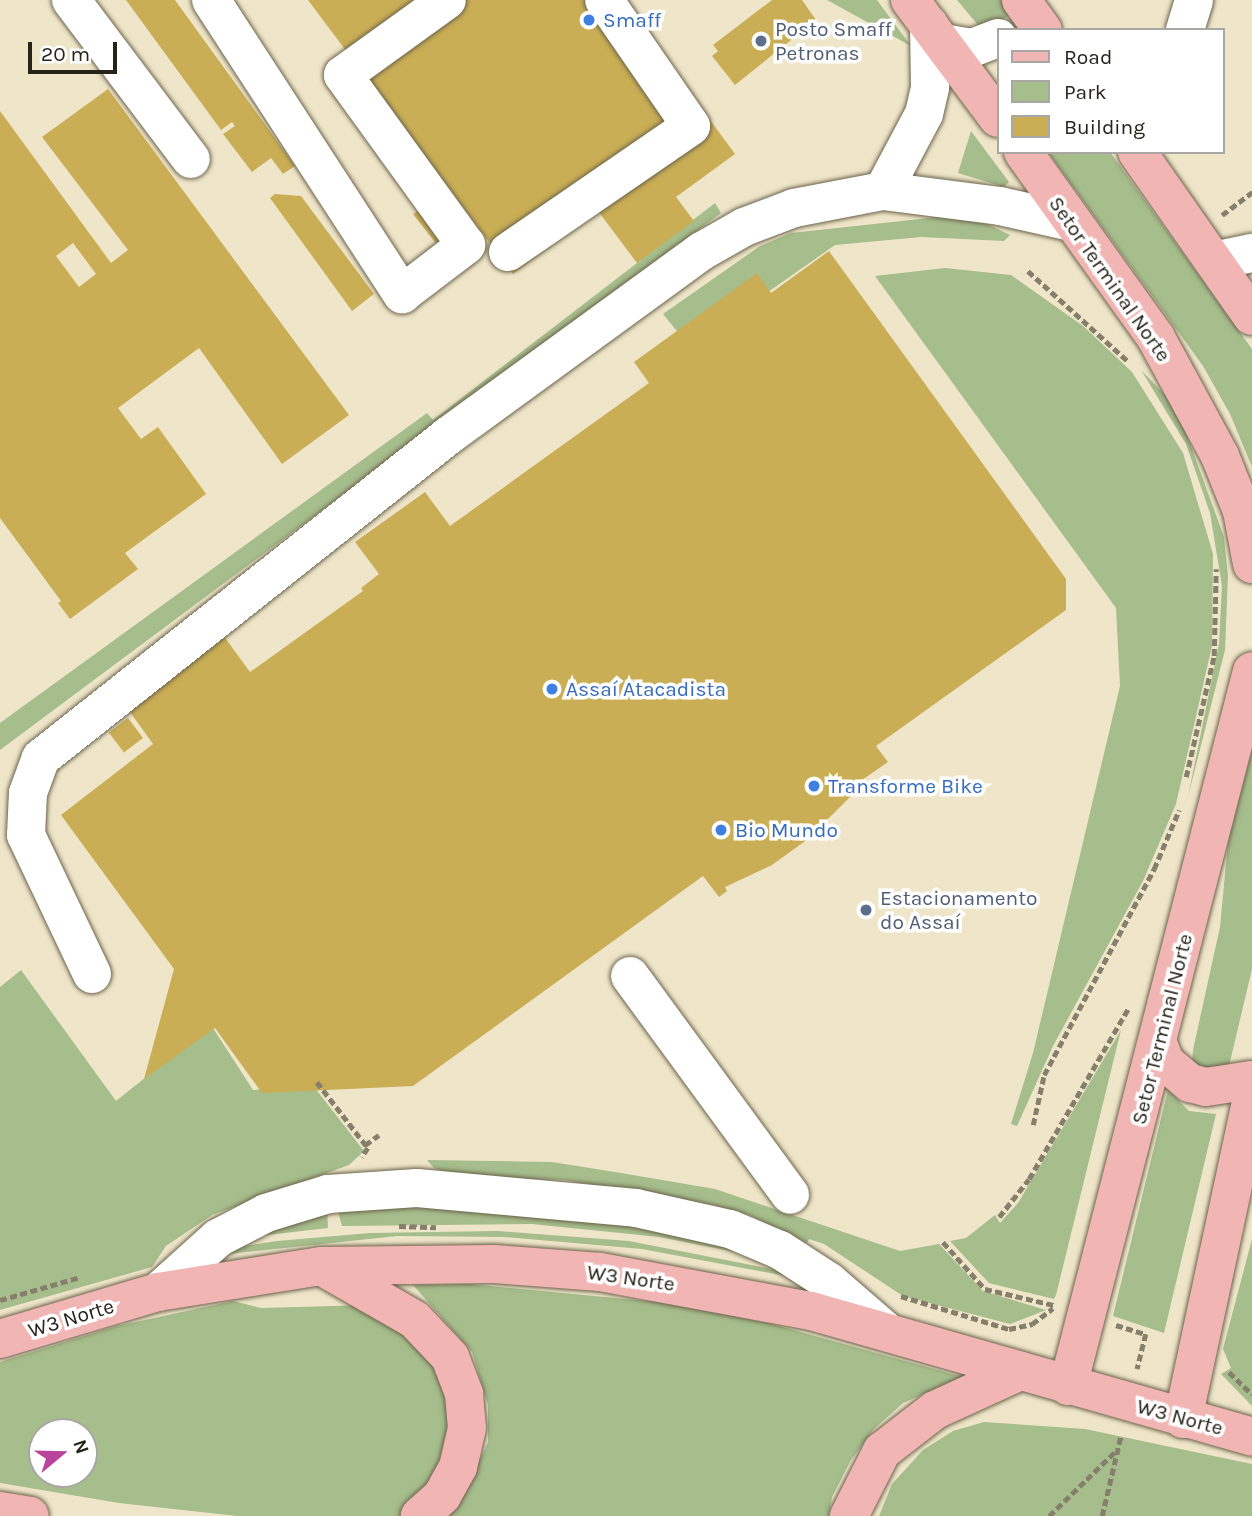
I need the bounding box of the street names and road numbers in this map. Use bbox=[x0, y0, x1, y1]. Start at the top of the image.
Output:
street label: Setor Terminal Norte bbox=[1044, 192, 1176, 366]
street label: Setor Terminal Norte bbox=[1126, 931, 1198, 1127]
street label: W3 Norte bbox=[586, 1259, 676, 1297]
street label: W3 Norte bbox=[25, 1293, 117, 1343]
street label: W3 Norte bbox=[1134, 1393, 1226, 1441]

